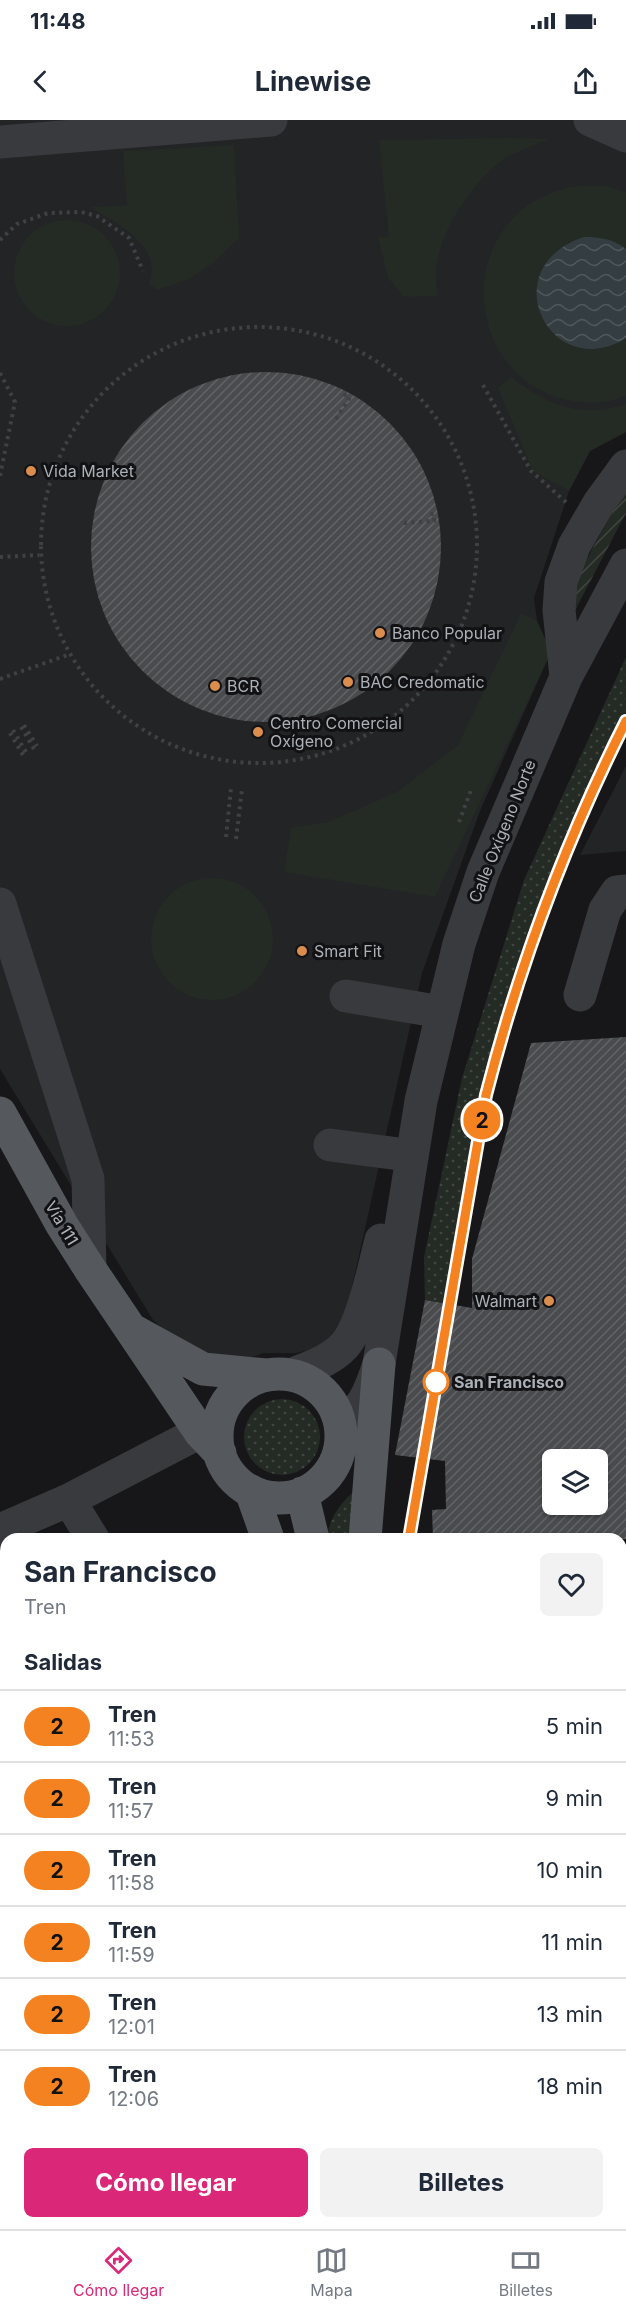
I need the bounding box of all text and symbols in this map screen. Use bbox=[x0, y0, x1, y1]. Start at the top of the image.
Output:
text: 11:48 bbox=[30, 8, 86, 34]
icon: back bbox=[24, 65, 57, 98]
text: Linewise bbox=[255, 65, 371, 98]
icon: share bbox=[569, 65, 602, 98]
place label: Vida Market bbox=[43, 461, 134, 481]
marker: Vida Market bbox=[24, 464, 38, 478]
place label: Banco Popular bbox=[392, 623, 502, 643]
marker: Banco Popular bbox=[373, 626, 387, 640]
place label: BAC Credomatic bbox=[360, 672, 485, 692]
marker: BAC Credomatic bbox=[341, 675, 355, 689]
place label: BCR bbox=[227, 676, 259, 696]
marker: BCR bbox=[208, 679, 222, 693]
place label: Centro Comercial Oxígeno bbox=[270, 713, 402, 751]
marker: Centro Comercial Oxígeno bbox=[251, 725, 265, 739]
street label: Calle Oxígeno Norte bbox=[464, 757, 540, 905]
place label: Smart Fit bbox=[314, 941, 382, 961]
marker: Smart Fit bbox=[295, 944, 309, 958]
line badge: 2 bbox=[462, 1100, 502, 1140]
text: 2 bbox=[475, 1108, 489, 1133]
street label: Vía 111 bbox=[41, 1197, 83, 1249]
place label: Walmart bbox=[475, 1291, 537, 1311]
marker: Walmart bbox=[542, 1294, 556, 1308]
marker: San Francisco bbox=[423, 1369, 449, 1395]
place label: San Francisco bbox=[454, 1372, 564, 1392]
map controls bbox=[542, 1449, 608, 1515]
button: layers bbox=[542, 1449, 608, 1515]
button: heart bbox=[540, 1553, 603, 1616]
text: San Francisco bbox=[24, 1555, 217, 1589]
text: Tren bbox=[24, 1595, 66, 1619]
text: Salidas bbox=[24, 1649, 102, 1675]
text: Tren bbox=[108, 1701, 157, 1727]
text: 5 min bbox=[546, 1713, 603, 1739]
text: 2 bbox=[50, 1714, 64, 1739]
text: 11:53 bbox=[108, 1727, 155, 1751]
text: Tren bbox=[108, 1773, 157, 1799]
text: 9 min bbox=[546, 1785, 603, 1811]
text: 2 bbox=[50, 1786, 64, 1811]
text: 11:57 bbox=[108, 1799, 154, 1823]
text: Tren bbox=[108, 1845, 157, 1871]
text: 10 min bbox=[536, 1857, 603, 1883]
text: 2 bbox=[50, 1858, 64, 1883]
text: 11:58 bbox=[108, 1871, 155, 1895]
text: Tren bbox=[108, 1917, 157, 1943]
text: 11 min bbox=[541, 1929, 603, 1955]
text: 2 bbox=[50, 1930, 64, 1955]
text: 11:59 bbox=[108, 1943, 155, 1967]
text: Tren bbox=[108, 1989, 157, 2015]
text: 13 min bbox=[537, 2001, 603, 2027]
text: 2 bbox=[50, 2002, 64, 2027]
text: 12:01 bbox=[108, 2015, 155, 2039]
text: Tren bbox=[108, 2061, 157, 2087]
text: 18 min bbox=[537, 2073, 603, 2099]
text: 2 bbox=[50, 2074, 64, 2099]
text: 12:06 bbox=[108, 2087, 159, 2111]
button: Cómo llegar bbox=[24, 2148, 308, 2217]
button: Billetes bbox=[320, 2148, 603, 2217]
tab: Cómo llegar bbox=[73, 2244, 164, 2300]
tab: Mapa bbox=[310, 2244, 353, 2300]
tab: Billetes bbox=[499, 2244, 553, 2300]

